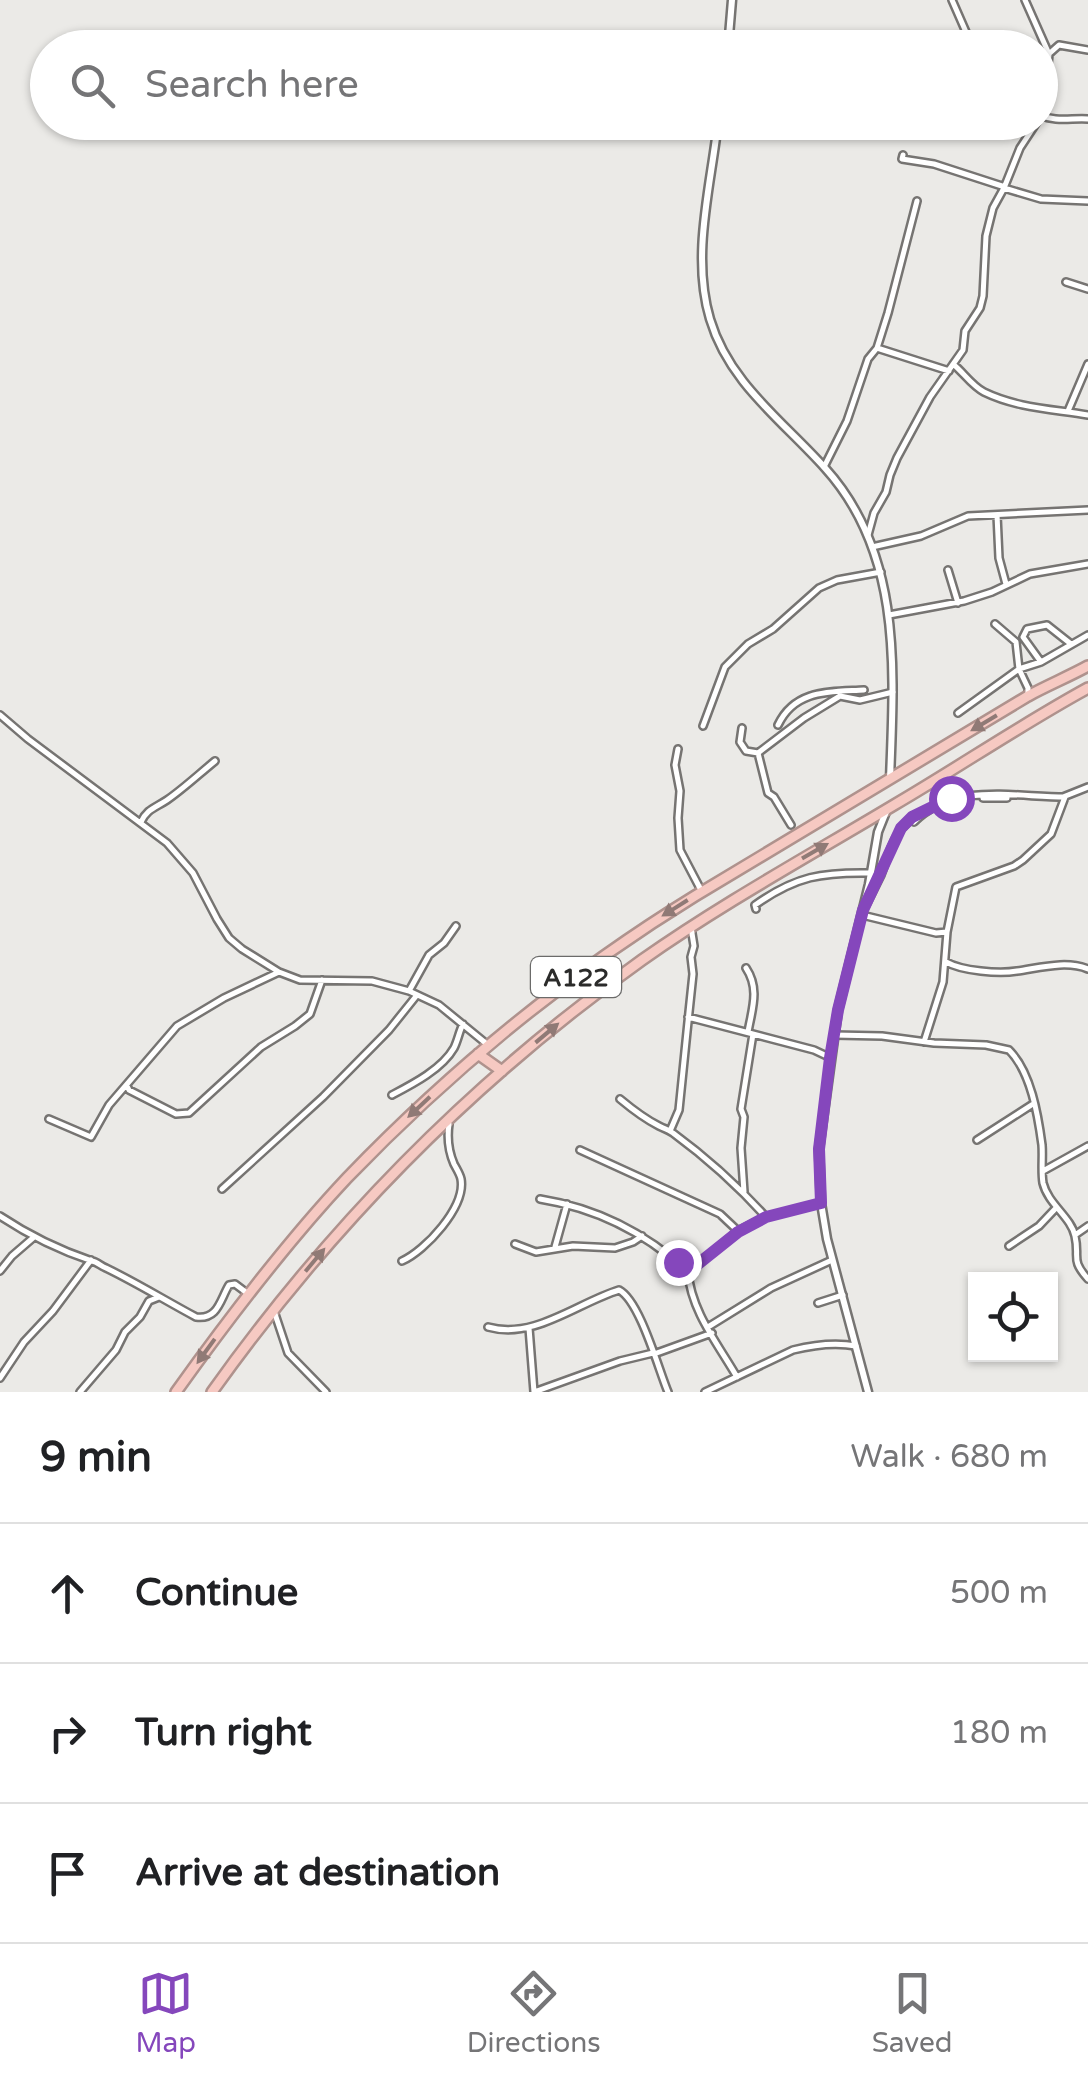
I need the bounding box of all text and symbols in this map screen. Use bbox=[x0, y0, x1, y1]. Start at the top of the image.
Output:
search box bbox=[30, 30, 1058, 140]
icon: search bbox=[65, 58, 120, 113]
text: Search here bbox=[145, 62, 359, 108]
one-way arrow bbox=[970, 714, 998, 731]
route start bbox=[929, 776, 975, 822]
one-way arrow bbox=[801, 843, 829, 860]
one-way arrow bbox=[662, 898, 689, 917]
road number: A122 bbox=[531, 957, 621, 997]
one-way arrow bbox=[534, 1023, 559, 1045]
one-way arrow bbox=[408, 1095, 432, 1118]
route end bbox=[656, 1240, 702, 1286]
one-way arrow bbox=[304, 1248, 325, 1273]
map controls bbox=[968, 1272, 1058, 1362]
button: locate bbox=[968, 1272, 1058, 1362]
one-way arrow bbox=[196, 1338, 216, 1365]
text: 9 min bbox=[40, 1432, 152, 1483]
text: Walk · 680 m bbox=[851, 1438, 1048, 1476]
icon: ahead bbox=[40, 1566, 95, 1621]
text: Continue bbox=[135, 1570, 298, 1616]
text: 500 m bbox=[950, 1574, 1048, 1612]
icon: right bbox=[40, 1706, 95, 1761]
text: Turn right bbox=[135, 1710, 312, 1756]
text: 180 m bbox=[950, 1714, 1048, 1752]
icon: arrive bbox=[40, 1846, 95, 1901]
text: Arrive at destination bbox=[135, 1850, 500, 1896]
tab: Map bbox=[135, 1966, 196, 2060]
tab: Directions bbox=[467, 1966, 601, 2060]
tab: Saved bbox=[872, 1966, 953, 2060]

